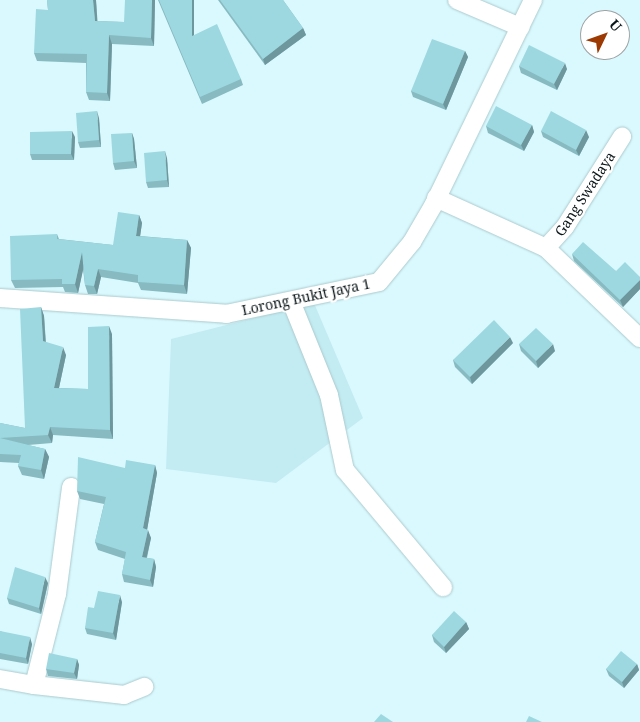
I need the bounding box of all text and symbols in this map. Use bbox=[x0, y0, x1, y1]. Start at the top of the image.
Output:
north arrow bbox=[580, 10, 630, 60]
text: U bbox=[605, 15, 626, 36]
street label: Gang Swadaya bbox=[551, 149, 619, 239]
street label: Lorong Bukit Jaya 1 bbox=[240, 275, 372, 319]

